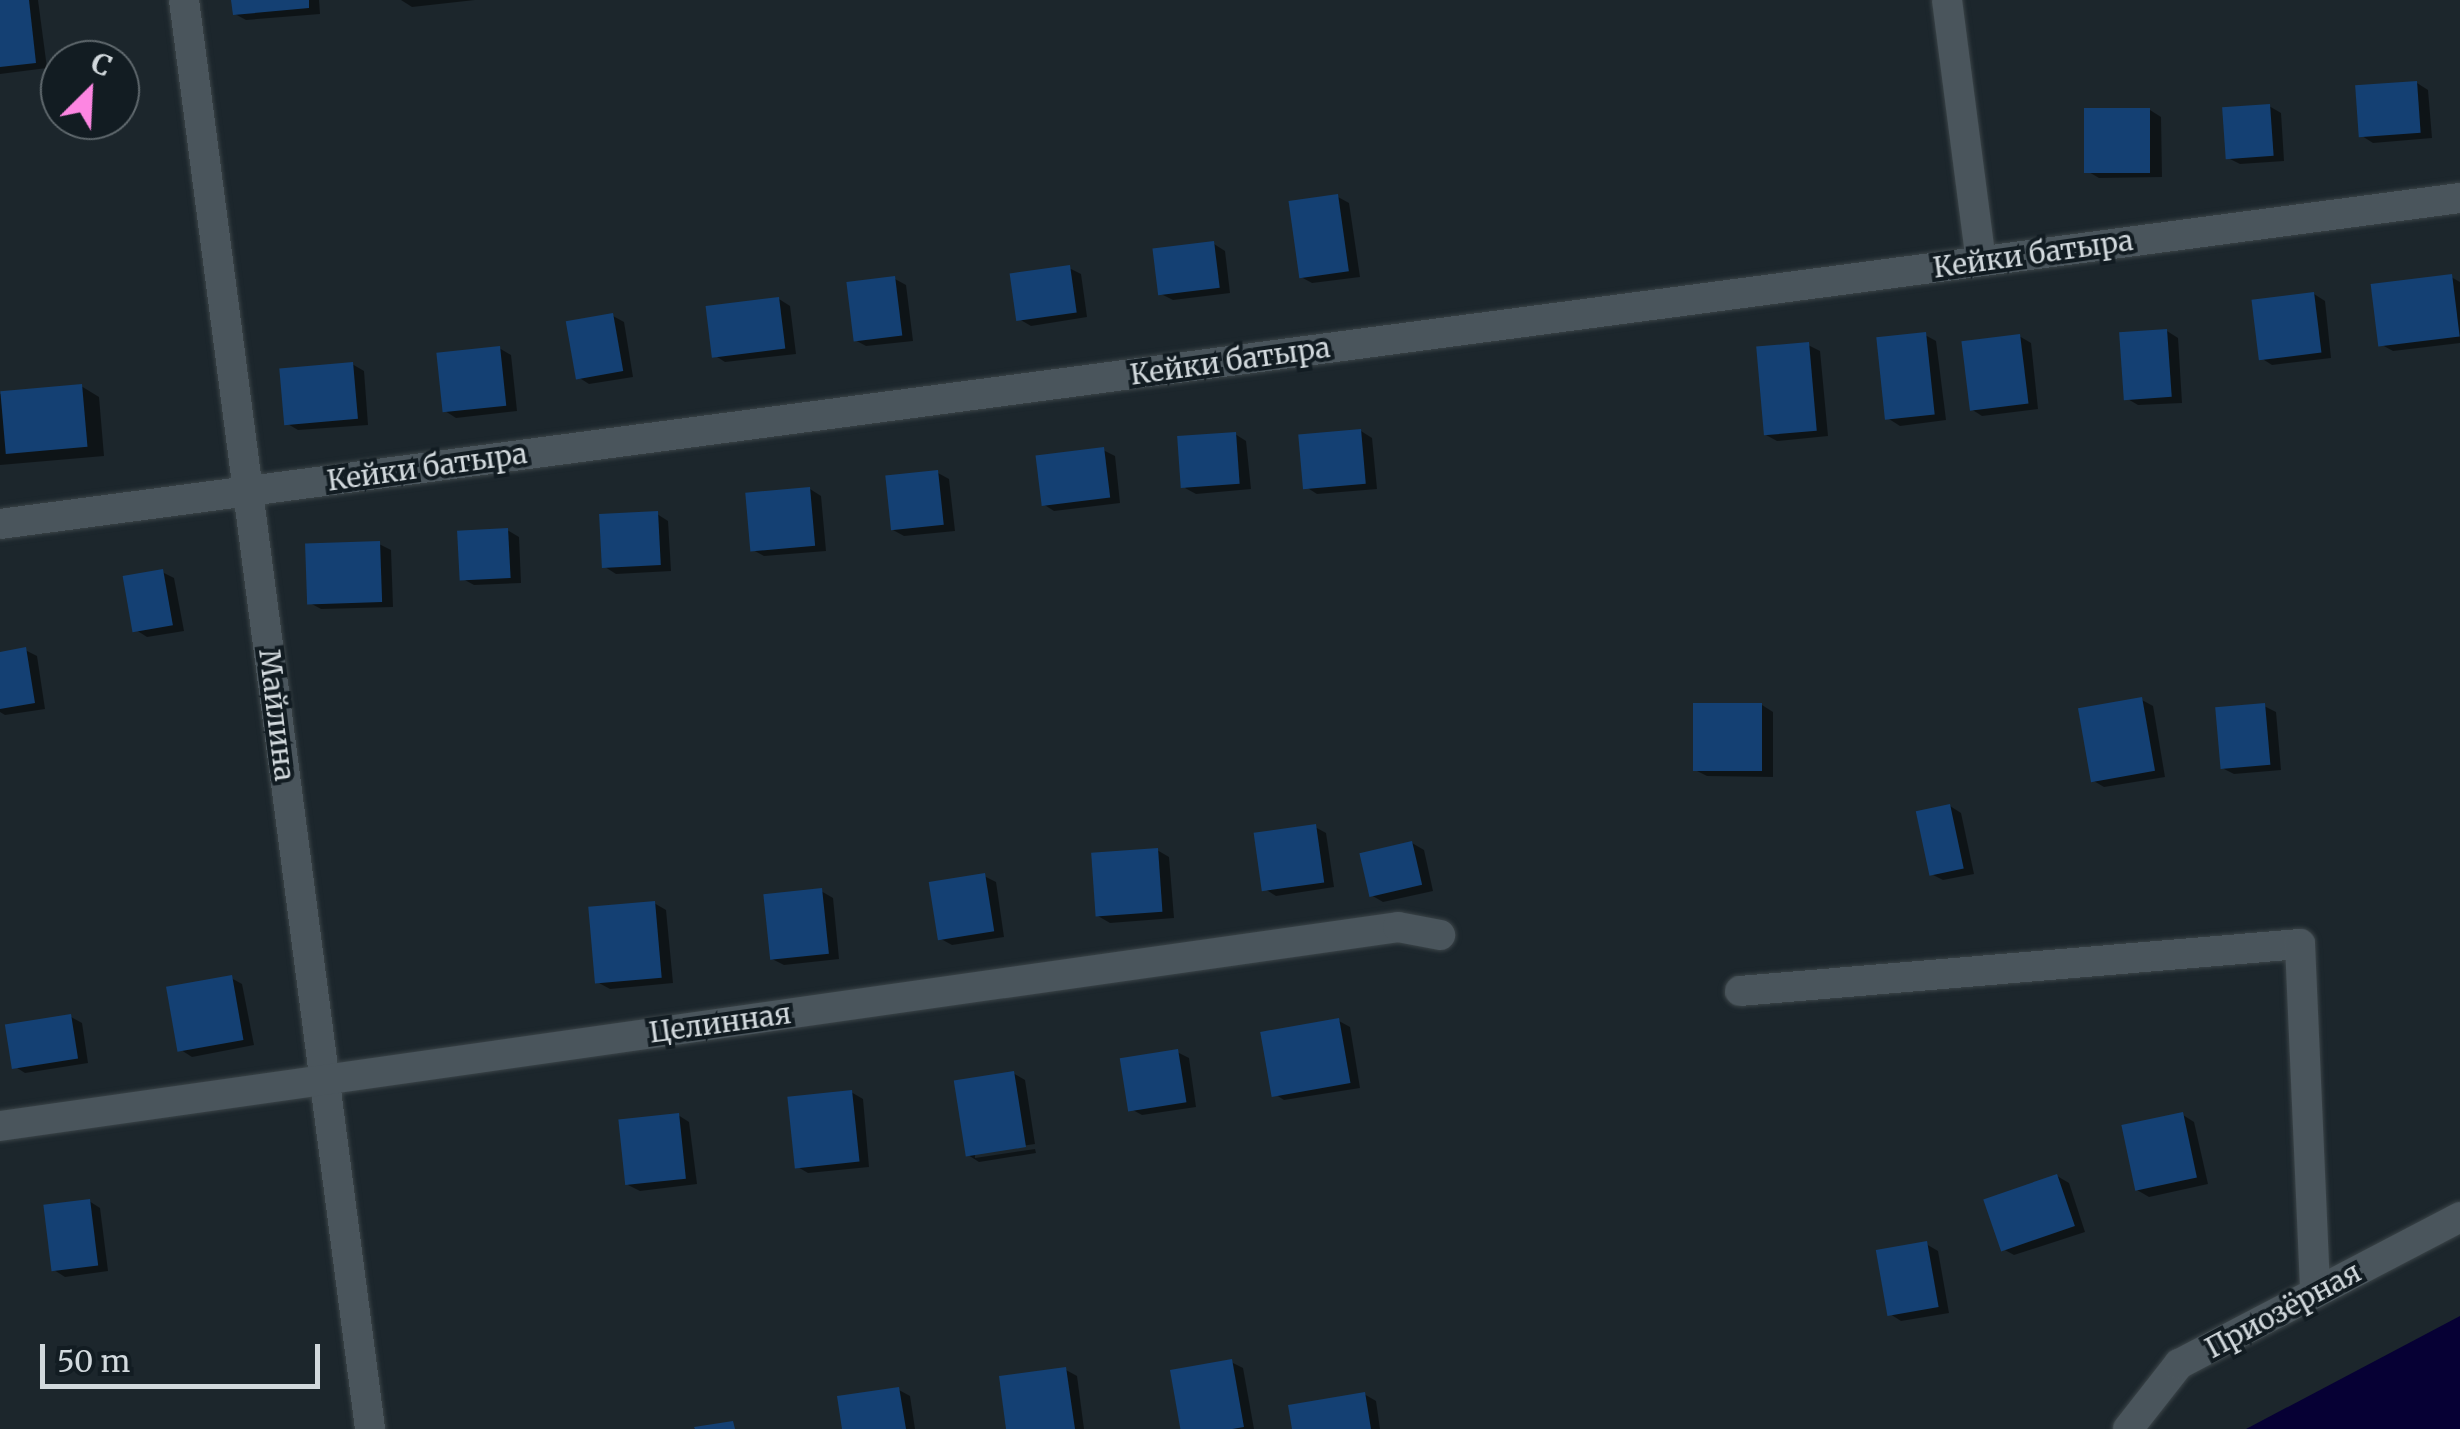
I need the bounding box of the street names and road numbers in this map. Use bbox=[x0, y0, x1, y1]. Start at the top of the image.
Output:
street label: Кейки батыра bbox=[1931, 223, 2135, 285]
street label: Кейки батыра bbox=[1128, 330, 1332, 392]
street label: Кейки батыра bbox=[325, 436, 529, 498]
street label: Майлина bbox=[252, 647, 302, 783]
street label: Целинная bbox=[647, 996, 793, 1050]
street label: Приозёрная bbox=[2200, 1255, 2366, 1365]

